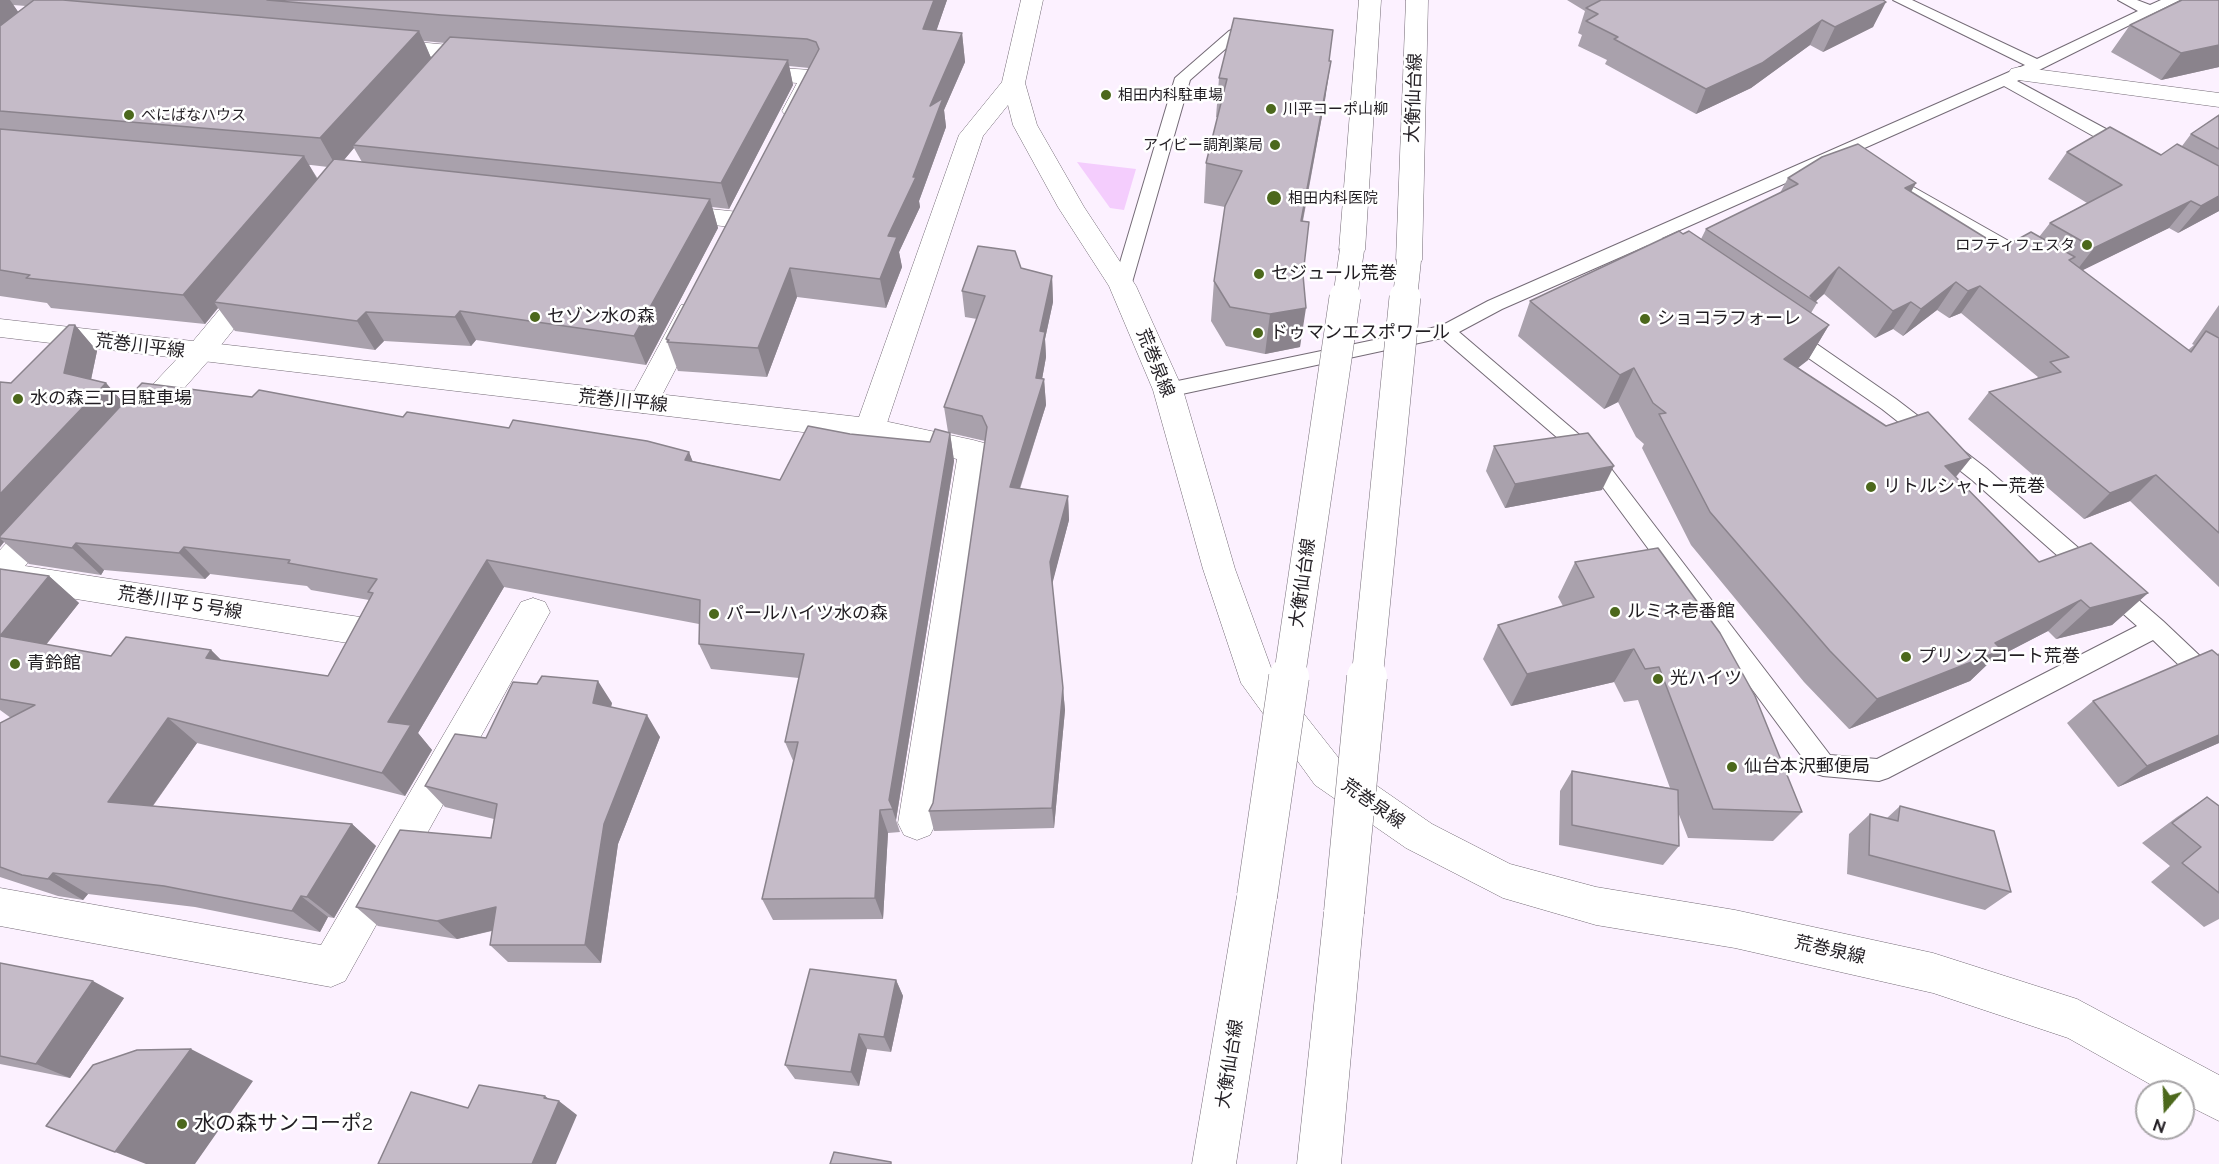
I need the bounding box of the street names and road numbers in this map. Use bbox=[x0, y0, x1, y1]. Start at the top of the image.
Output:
street label: 大衡仙台線 bbox=[1402, 53, 1426, 143]
street label: 荒巻泉線 bbox=[1132, 326, 1178, 400]
street label: 荒巻川平線 bbox=[94, 330, 186, 362]
street label: 荒巻川平線 bbox=[577, 386, 669, 416]
street label: 大衡仙台線 bbox=[1286, 537, 1320, 629]
street label: 荒巻川平５号線 bbox=[116, 582, 244, 624]
street label: 荒巻泉線 bbox=[1337, 775, 1409, 833]
street label: 荒巻泉線 bbox=[1792, 931, 1868, 969]
street label: 大衡仙台線 bbox=[1212, 1018, 1248, 1110]

